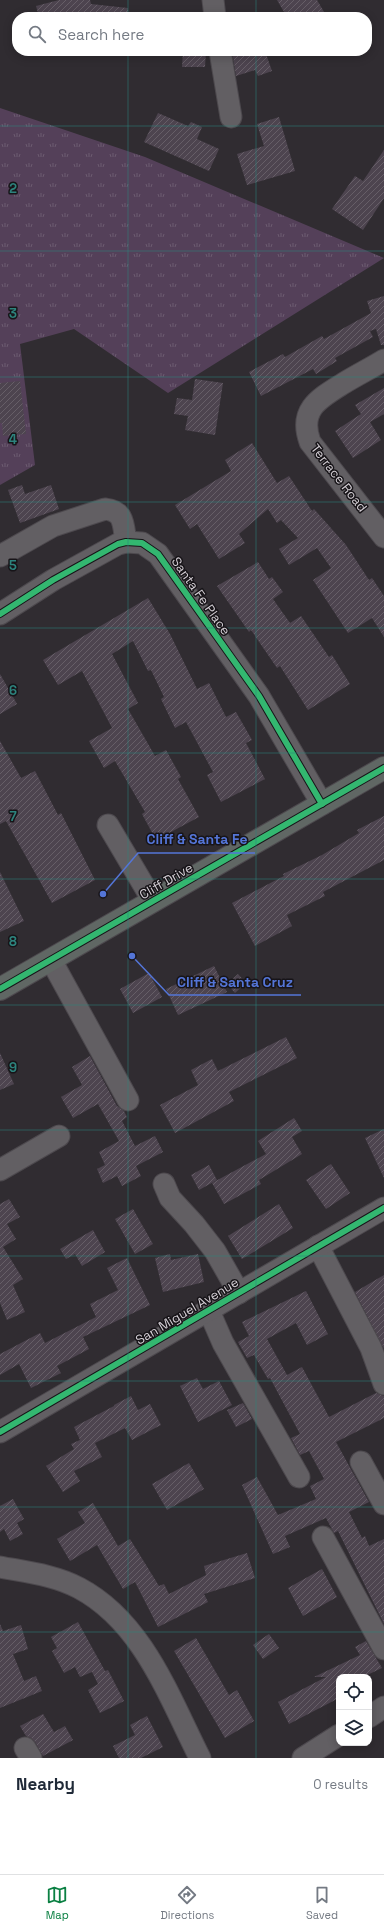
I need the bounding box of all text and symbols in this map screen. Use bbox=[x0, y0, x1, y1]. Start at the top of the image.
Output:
search box bbox=[12, 12, 372, 56]
icon: search bbox=[26, 23, 48, 45]
text: Search here bbox=[58, 25, 144, 44]
text: 2 bbox=[9, 180, 17, 197]
text: 3 bbox=[9, 305, 17, 322]
text: 4 bbox=[9, 431, 17, 448]
street label: Terrace Road bbox=[307, 441, 371, 515]
street label: Santa Fe Place bbox=[168, 554, 234, 638]
text: 5 bbox=[9, 557, 17, 574]
text: 6 bbox=[9, 682, 17, 699]
text: 7 bbox=[9, 808, 17, 825]
callout: Cliff & Santa Fe bbox=[138, 827, 255, 853]
text: Cliff & Santa Fe bbox=[146, 830, 248, 848]
street label: Cliff Drive bbox=[136, 859, 196, 903]
text: 8 bbox=[9, 933, 17, 950]
callout: Cliff & Santa Cruz bbox=[169, 969, 301, 995]
text: Cliff & Santa Cruz bbox=[177, 973, 293, 991]
text: 9 bbox=[9, 1059, 17, 1076]
street label: San Miguel Avenue bbox=[132, 1273, 242, 1349]
map controls bbox=[336, 1674, 372, 1746]
button: locate bbox=[336, 1674, 372, 1710]
button: layers bbox=[336, 1710, 372, 1746]
text: Nearby bbox=[16, 1773, 75, 1795]
text: 0 results bbox=[313, 1776, 368, 1793]
tab: Map bbox=[46, 1884, 69, 1922]
tab: Directions bbox=[160, 1884, 214, 1922]
tab: Saved bbox=[306, 1884, 338, 1922]

